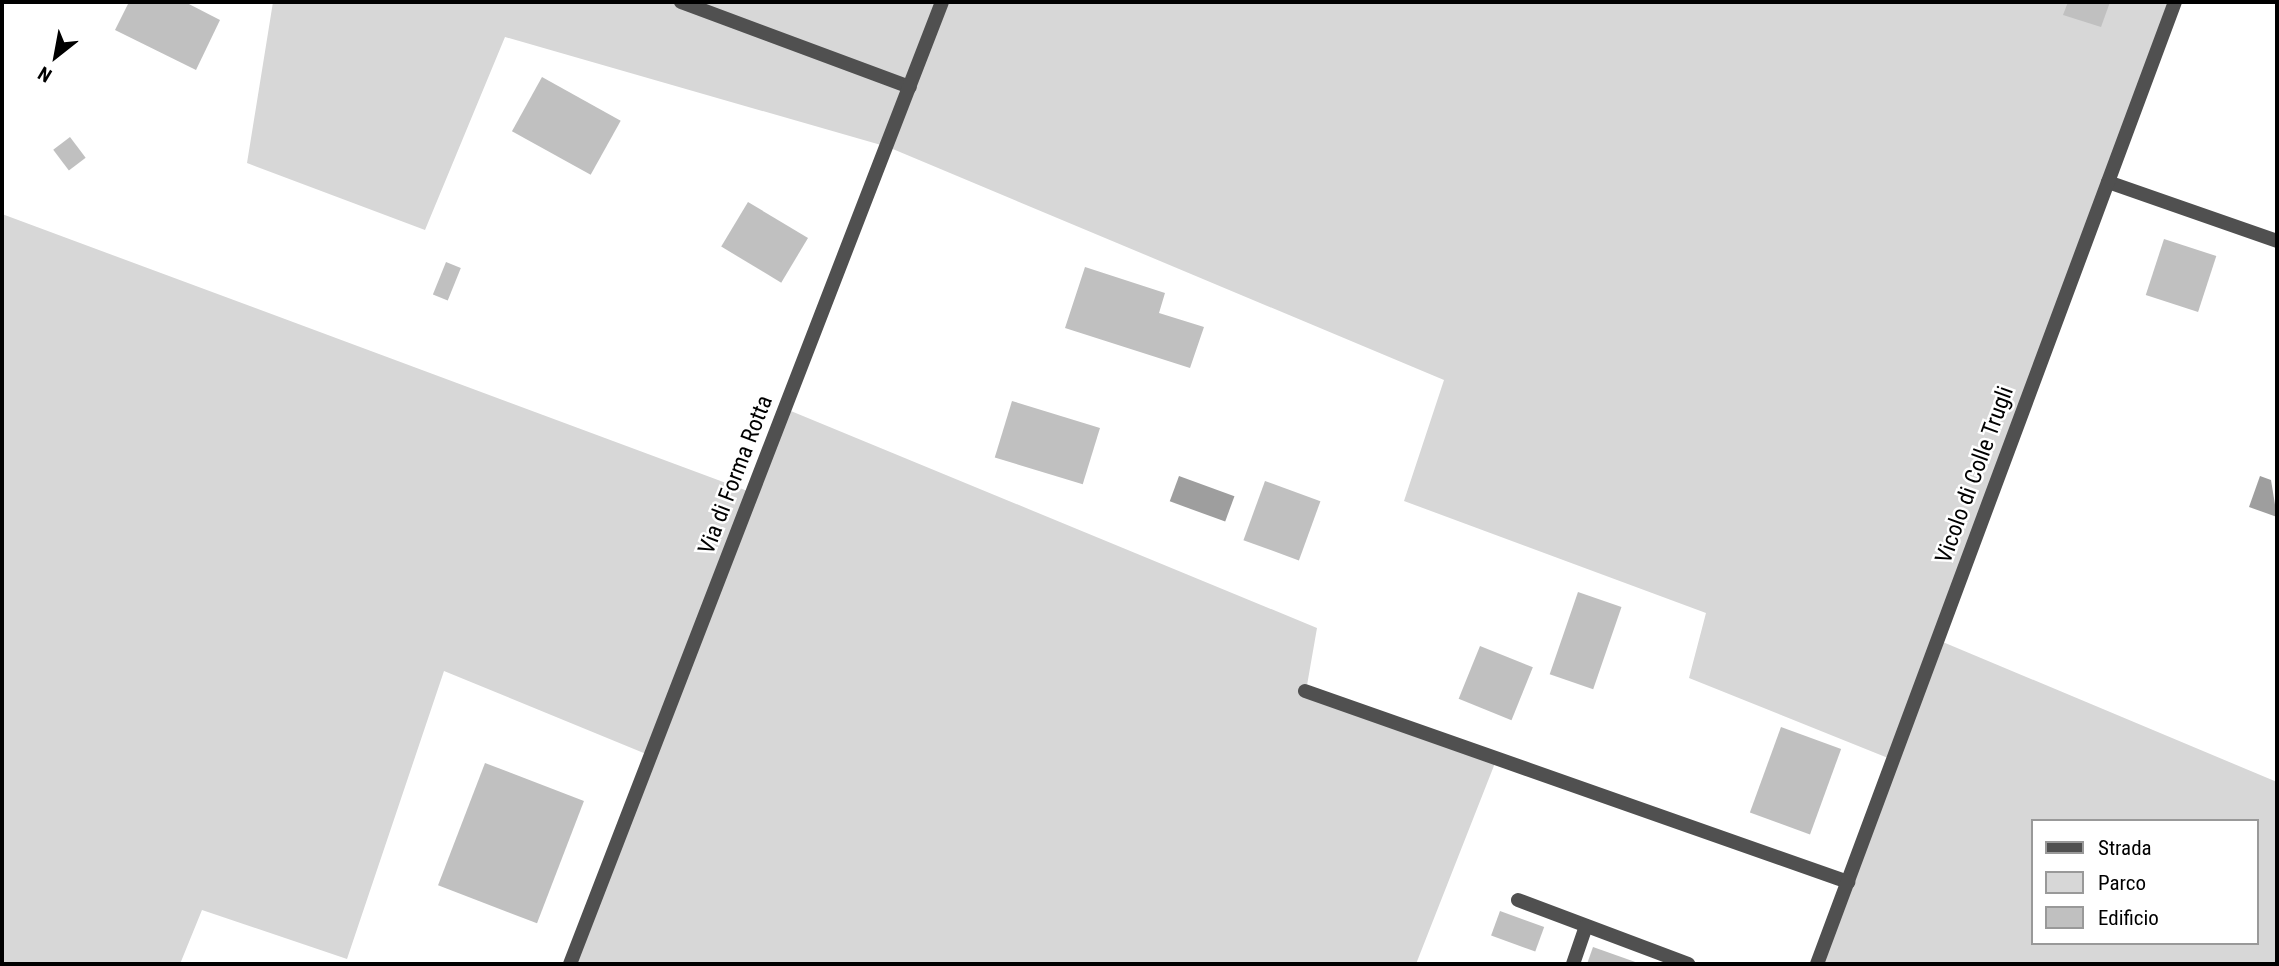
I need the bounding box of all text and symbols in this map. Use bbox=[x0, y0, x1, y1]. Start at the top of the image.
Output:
north arrow bbox=[21, 21, 91, 91]
text: N bbox=[34, 62, 56, 87]
street label: Vicolo di Colle Trugli bbox=[1930, 383, 2020, 567]
street label: Via di Forma Rotta bbox=[693, 392, 779, 558]
legend bbox=[2030, 819, 2258, 945]
text: Strada bbox=[2098, 836, 2152, 860]
text: Parco bbox=[2098, 871, 2146, 895]
text: Edificio bbox=[2098, 906, 2159, 930]

